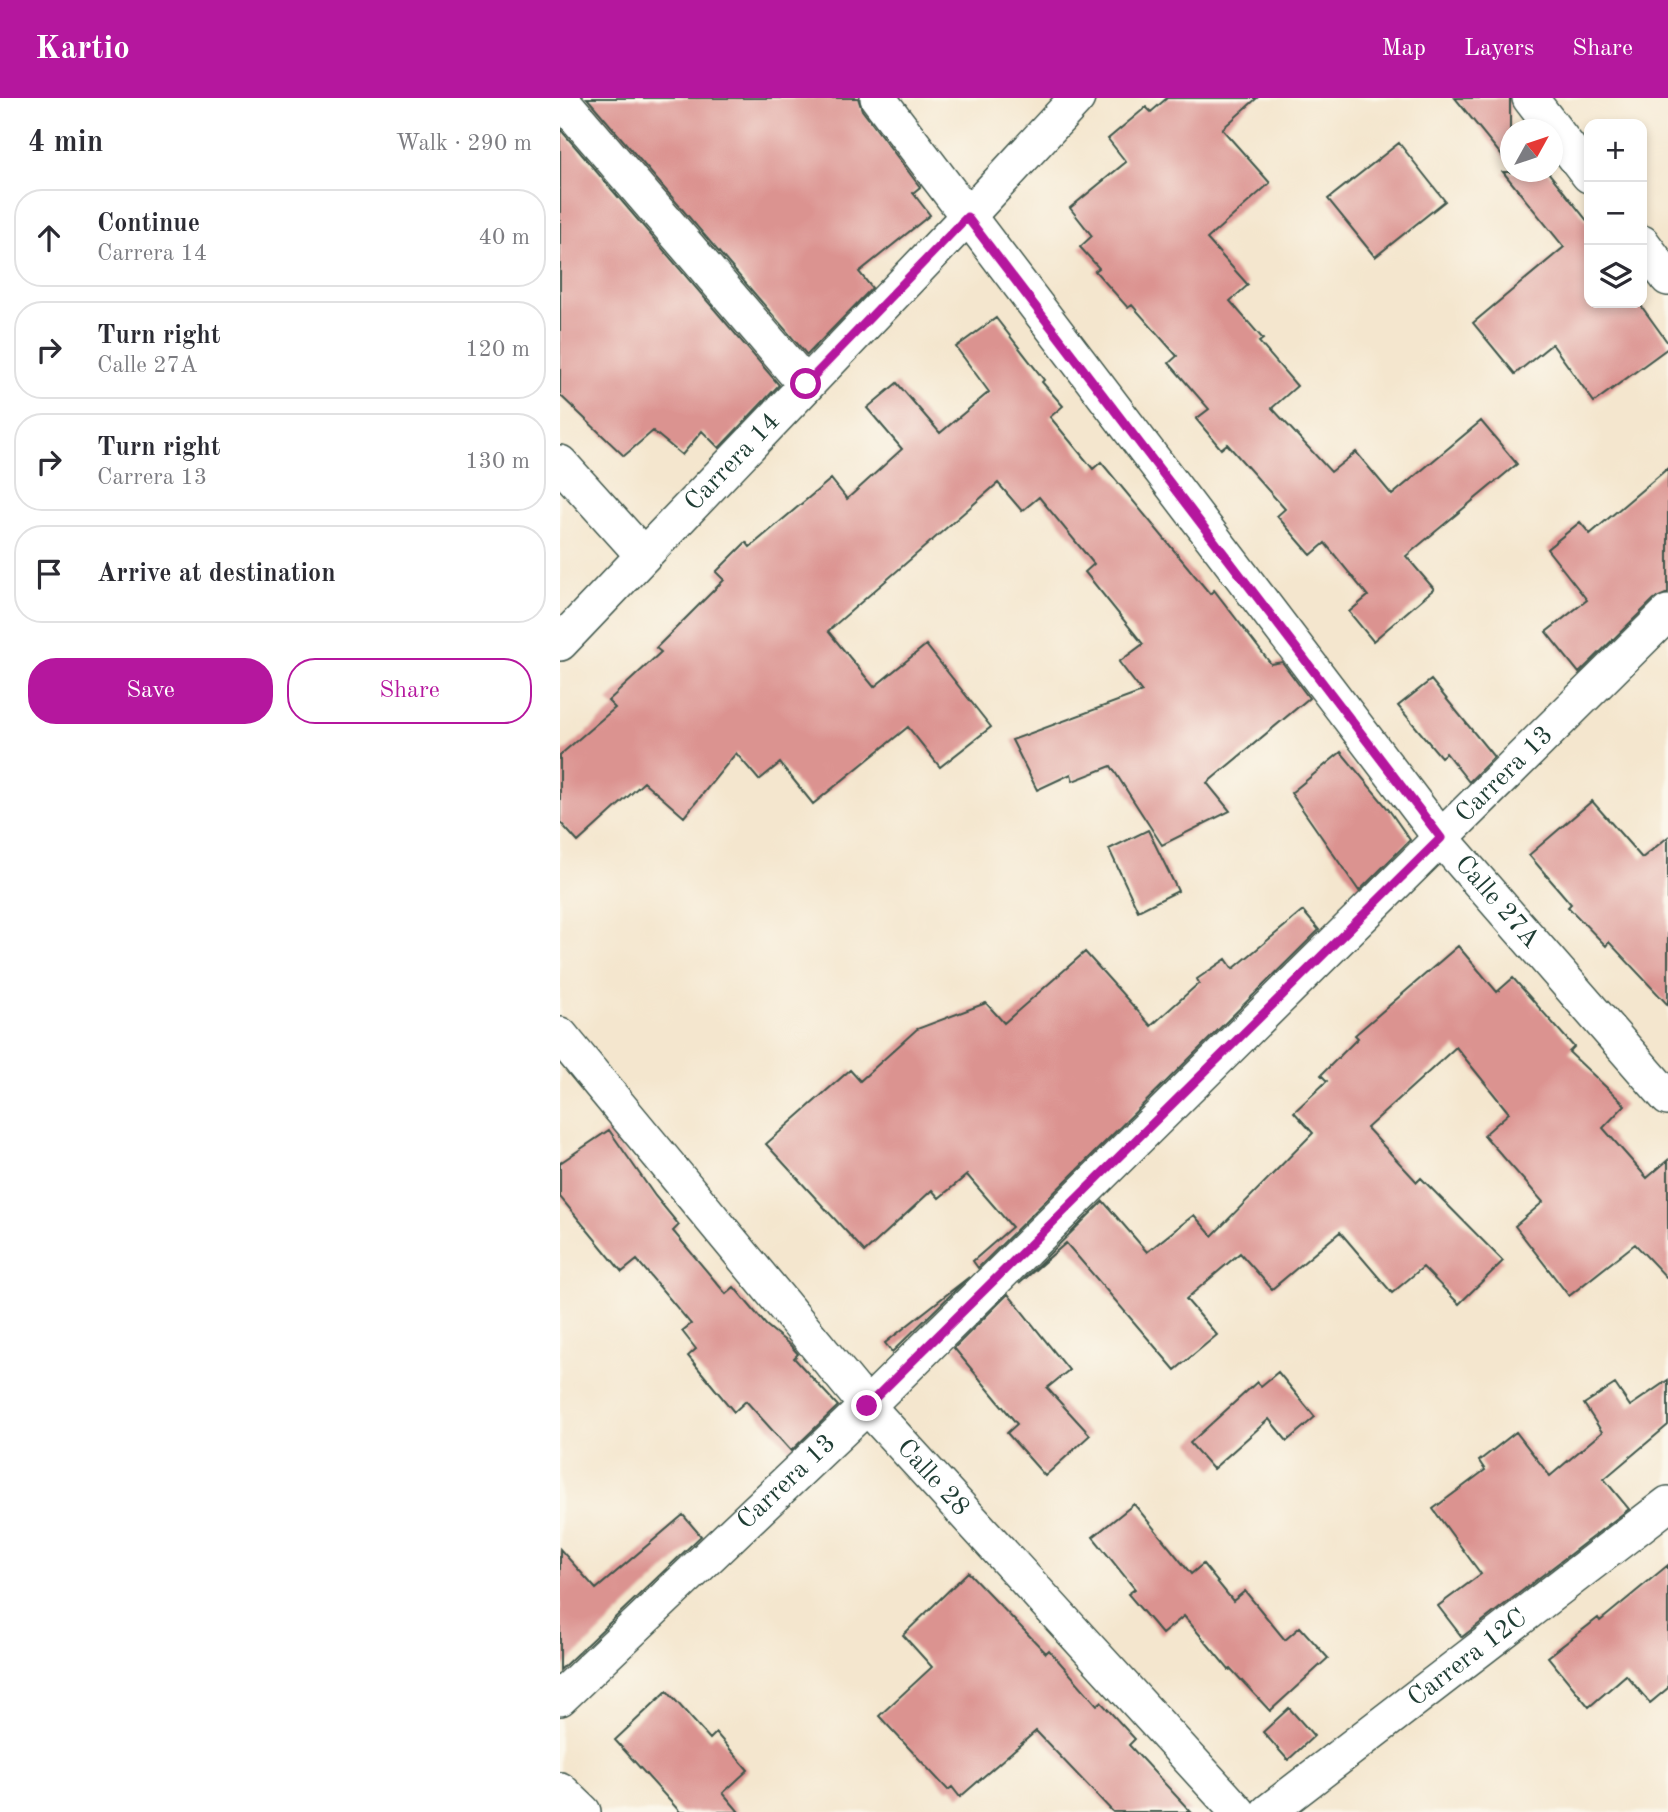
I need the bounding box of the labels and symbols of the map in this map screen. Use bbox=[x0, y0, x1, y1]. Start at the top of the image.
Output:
north arrow bbox=[1500, 119, 1563, 182]
route start bbox=[790, 368, 821, 399]
street label: Carrera 14 bbox=[680, 408, 785, 516]
street label: Carrera 13 bbox=[1451, 722, 1558, 828]
street label: Calle 27A bbox=[1450, 851, 1544, 954]
route end bbox=[851, 1390, 882, 1421]
street label: Carrera 13 bbox=[733, 1430, 841, 1535]
street label: Calle 28 bbox=[892, 1435, 974, 1521]
street label: Carrera 12C bbox=[1403, 1605, 1532, 1712]

